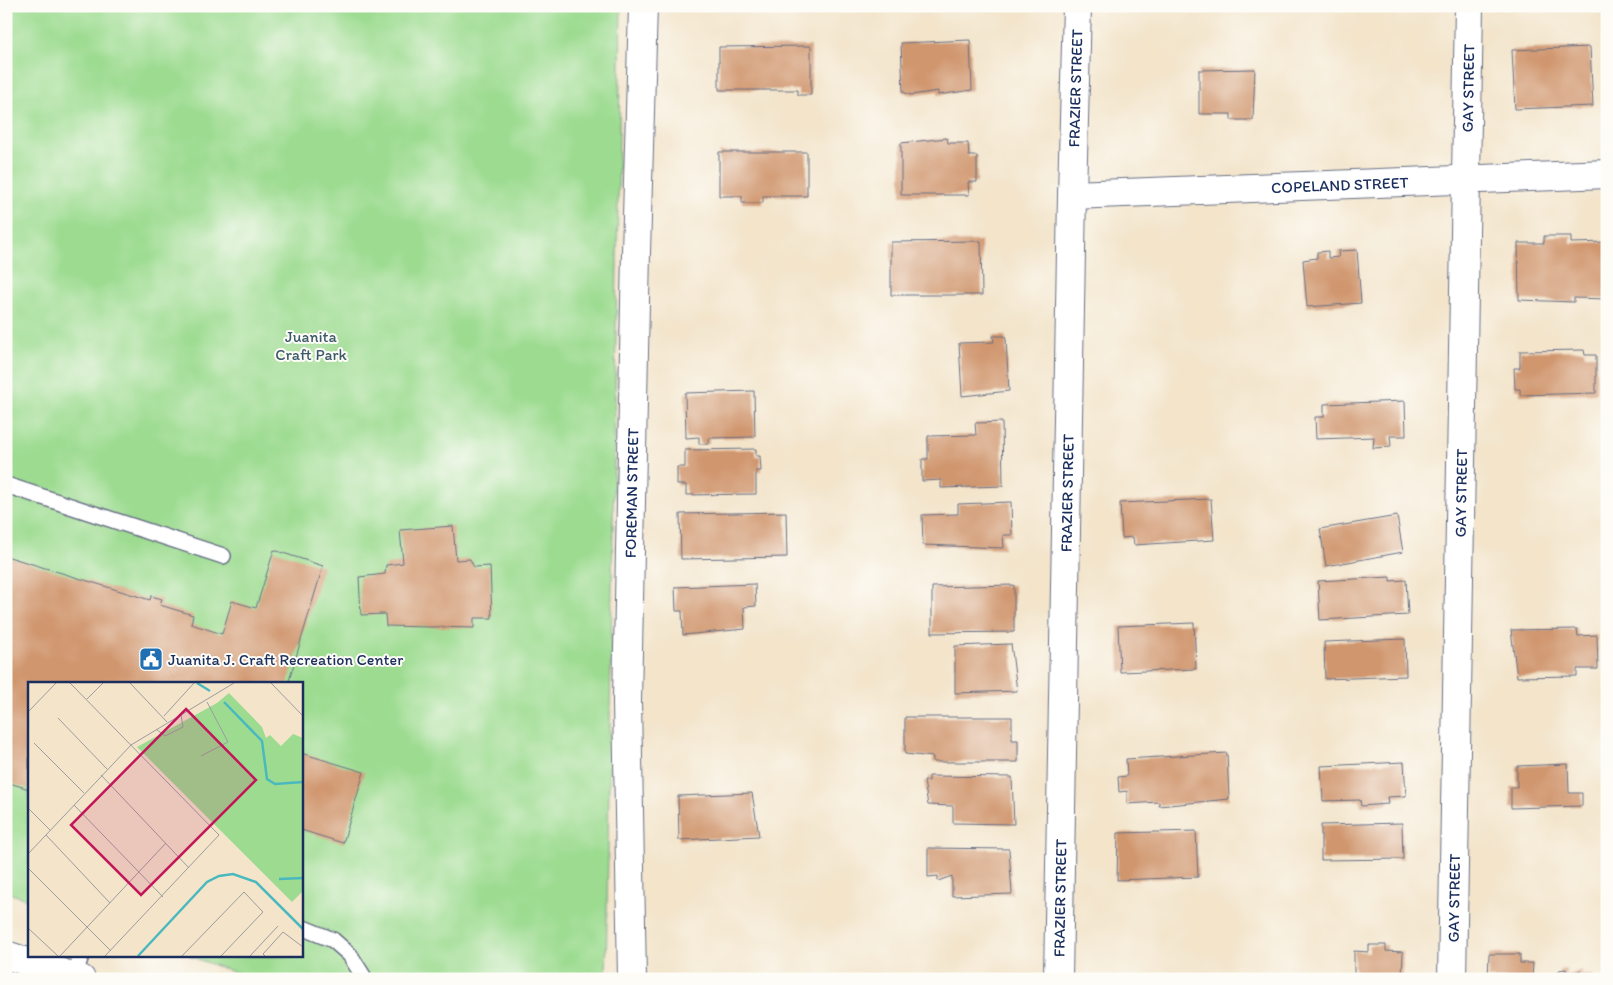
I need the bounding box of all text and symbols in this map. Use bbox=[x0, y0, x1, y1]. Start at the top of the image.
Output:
street label: FRAZIER STREET bbox=[1064, 29, 1086, 148]
street label: GAY STREET bbox=[1457, 44, 1478, 133]
street label: COPELAND STREET bbox=[1271, 172, 1409, 197]
park label: Juanita Craft Park bbox=[275, 327, 347, 364]
street label: FOREMAN STREET bbox=[620, 428, 642, 558]
street label: FRAZIER STREET bbox=[1056, 434, 1077, 552]
street label: GAY STREET bbox=[1450, 449, 1471, 538]
public building icon: Juanita J. Craft Recreation Center bbox=[138, 646, 164, 672]
place label: Juanita J. Craft Recreation Center bbox=[168, 650, 403, 669]
inset map bbox=[28, 682, 302, 958]
street label: FRAZIER STREET bbox=[1049, 839, 1070, 957]
street label: GAY STREET bbox=[1443, 854, 1464, 943]

